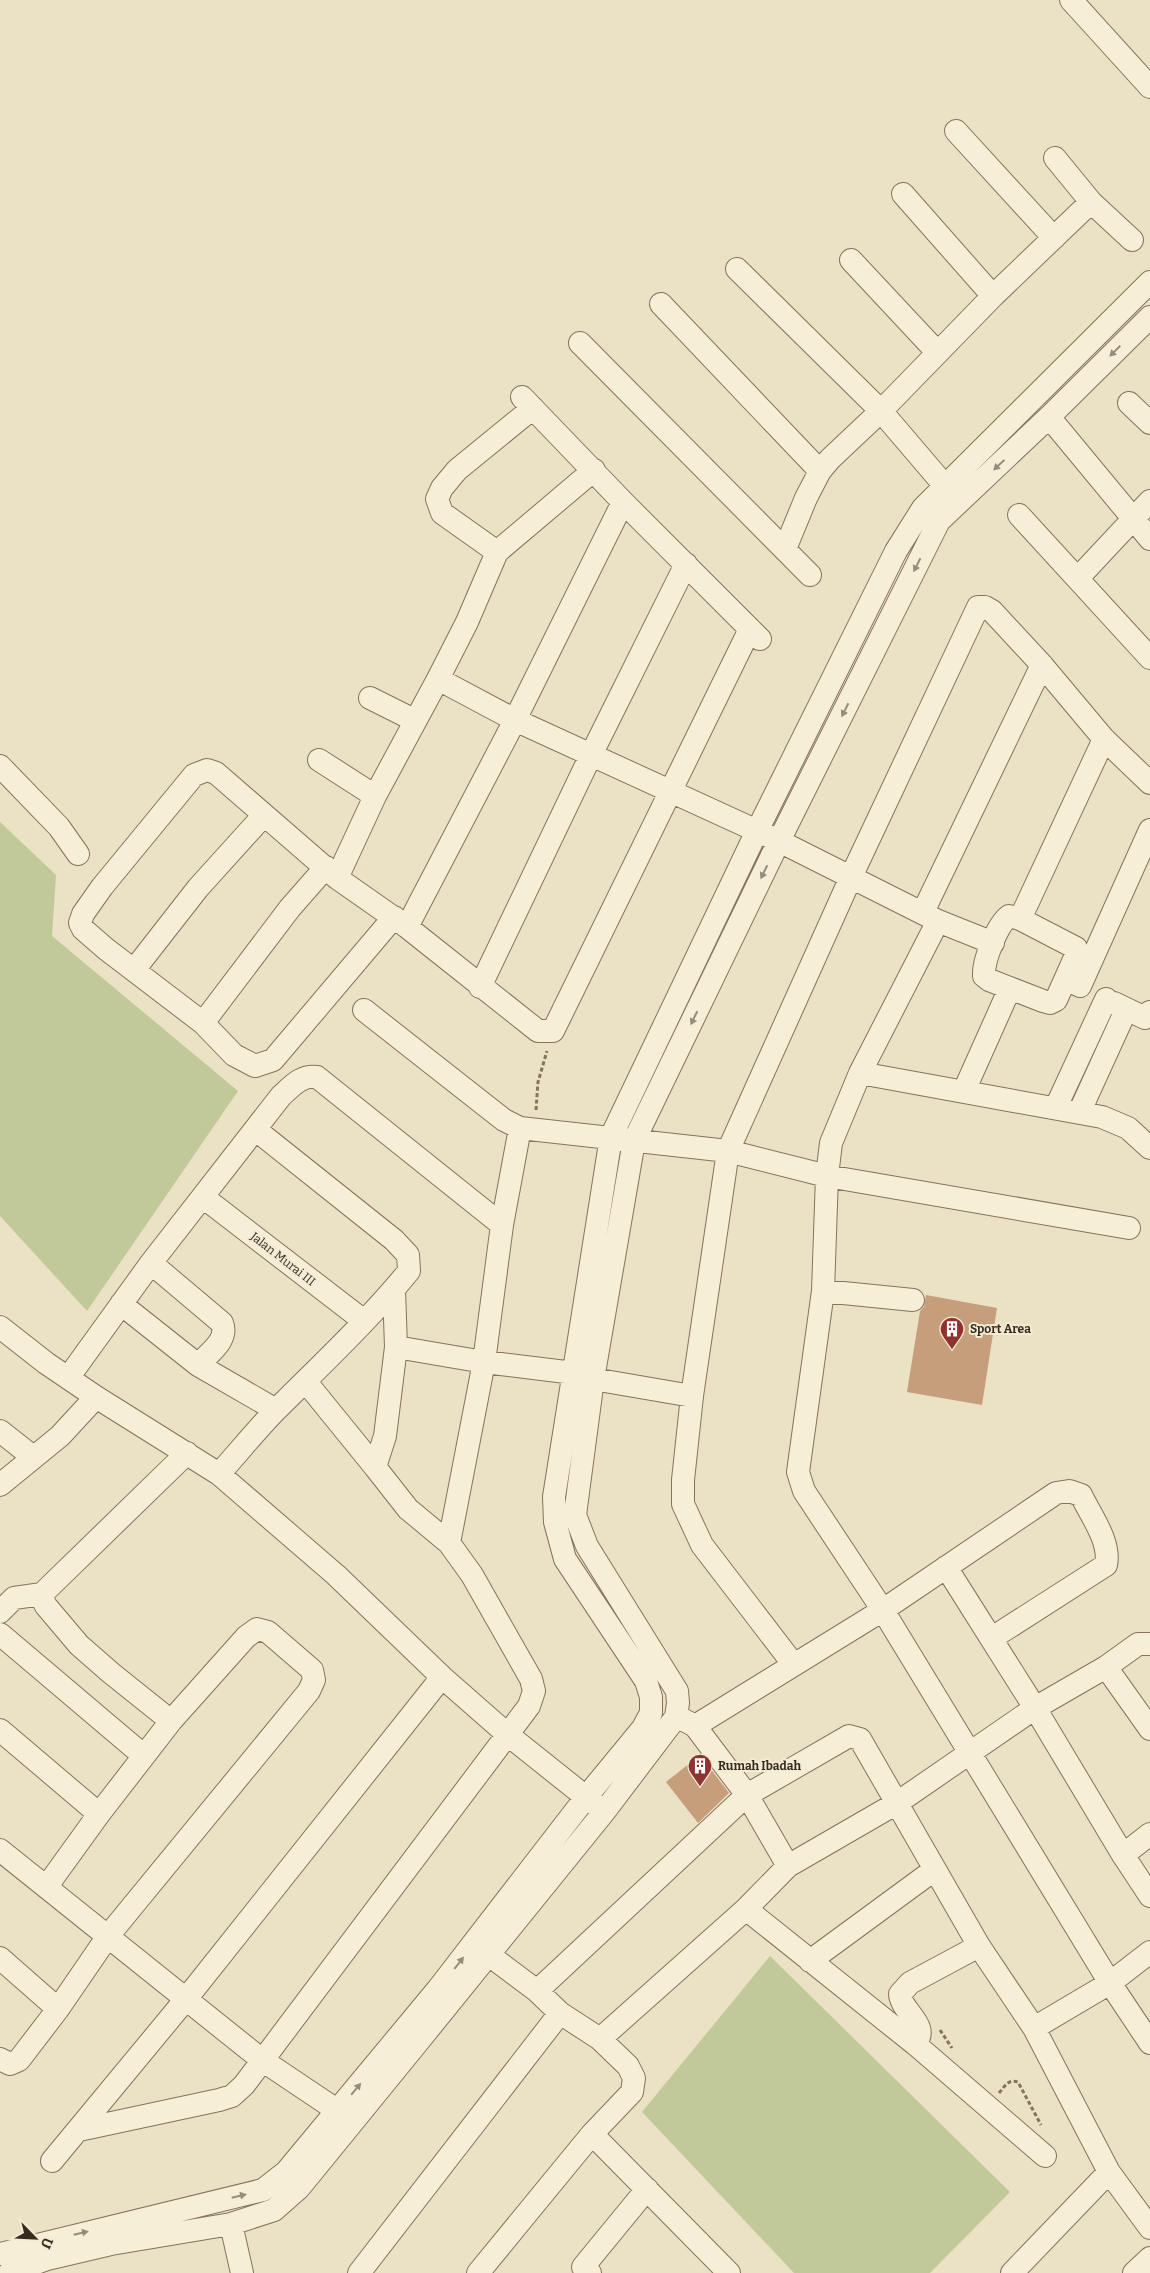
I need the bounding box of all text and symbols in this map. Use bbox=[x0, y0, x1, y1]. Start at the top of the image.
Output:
one-way arrow bbox=[1109, 345, 1121, 357]
one-way arrow bbox=[993, 459, 1005, 471]
one-way arrow bbox=[913, 558, 921, 572]
one-way arrow bbox=[841, 703, 849, 718]
one-way arrow bbox=[760, 864, 769, 879]
one-way arrow bbox=[689, 1011, 697, 1025]
street label: Jalan Murai III bbox=[247, 1229, 318, 1289]
building icon: Sport Area bbox=[939, 1316, 965, 1350]
place label: Sport Area bbox=[970, 1322, 1031, 1336]
building icon: Rumah Ibadah bbox=[687, 1753, 713, 1787]
place label: Rumah Ibadah bbox=[718, 1759, 801, 1773]
one-way arrow bbox=[453, 1957, 464, 1970]
one-way arrow bbox=[350, 2083, 362, 2095]
one-way arrow bbox=[232, 2192, 247, 2200]
north arrow bbox=[10, 2213, 60, 2263]
one-way arrow bbox=[74, 2229, 89, 2237]
text: U bbox=[36, 2235, 56, 2252]

